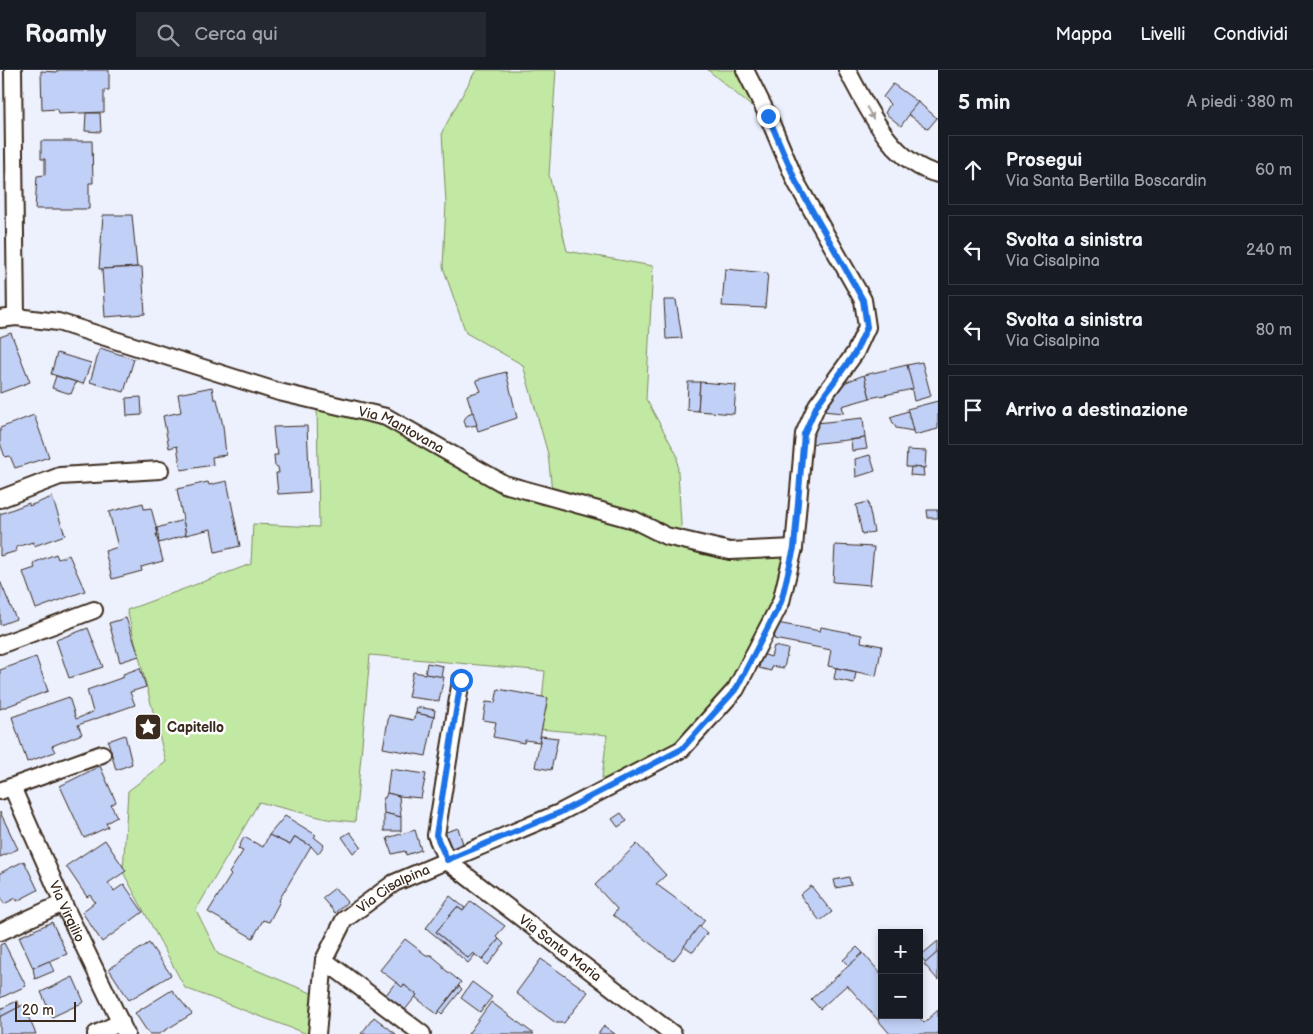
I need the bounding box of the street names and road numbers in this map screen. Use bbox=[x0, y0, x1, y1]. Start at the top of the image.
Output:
street label: Via Mantovana bbox=[357, 403, 447, 457]
street label: Via Cisalpina bbox=[354, 861, 432, 917]
street label: Via Virgilio bbox=[45, 878, 88, 945]
street label: Via Santa Maria bbox=[515, 911, 605, 985]

